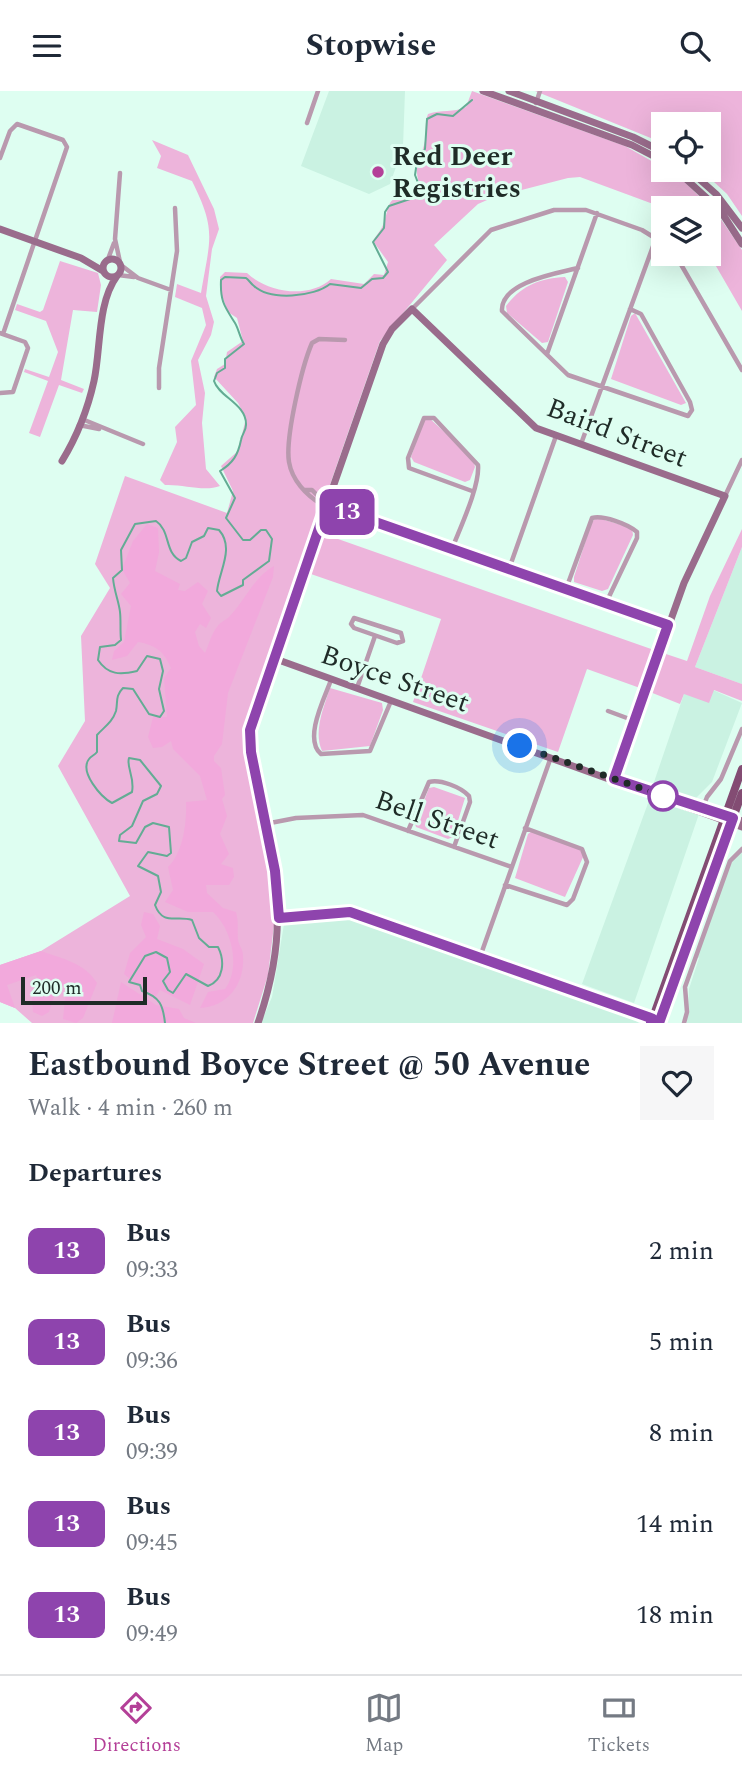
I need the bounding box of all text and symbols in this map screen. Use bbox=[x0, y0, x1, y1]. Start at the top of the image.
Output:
text: Stopwise bbox=[306, 21, 436, 70]
icon: menu bbox=[28, 27, 66, 65]
icon: search bbox=[676, 27, 714, 65]
map controls bbox=[651, 112, 721, 266]
button: locate bbox=[651, 112, 721, 182]
place label: Red Deer Registries bbox=[392, 135, 521, 210]
marker: Red Deer Registries bbox=[370, 164, 386, 180]
button: layers bbox=[651, 196, 721, 266]
street label: Baird Street bbox=[540, 386, 694, 480]
line badge: 13 bbox=[316, 489, 378, 535]
text: 13 bbox=[334, 494, 360, 530]
street label: Boyce Street bbox=[315, 633, 475, 725]
your location bbox=[502, 728, 537, 763]
street label: Bell Street bbox=[369, 779, 505, 861]
unlabelled marker bbox=[648, 781, 678, 811]
scale bar bbox=[21, 974, 147, 1006]
text: 200 m bbox=[32, 974, 82, 1003]
text: Eastbound Boyce Street @ 50 Avenue bbox=[28, 1040, 591, 1090]
button: heart bbox=[640, 1046, 714, 1120]
text: Walk · 4 min · 260 m bbox=[28, 1091, 233, 1126]
text: Departures bbox=[28, 1153, 162, 1193]
text: Bus bbox=[126, 1213, 171, 1253]
text: 2 min bbox=[649, 1231, 714, 1271]
text: 13 bbox=[53, 1233, 80, 1269]
text: 09:33 bbox=[126, 1253, 178, 1288]
text: Bus bbox=[126, 1304, 171, 1344]
text: 5 min bbox=[649, 1322, 714, 1362]
text: 13 bbox=[53, 1324, 80, 1360]
text: 09:36 bbox=[126, 1344, 178, 1379]
text: Bus bbox=[126, 1395, 171, 1435]
text: 8 min bbox=[649, 1413, 714, 1453]
text: 13 bbox=[53, 1415, 80, 1451]
text: 09:39 bbox=[126, 1435, 178, 1470]
text: Bus bbox=[126, 1486, 171, 1526]
text: 14 min bbox=[636, 1504, 714, 1544]
text: 13 bbox=[53, 1506, 80, 1542]
text: 09:45 bbox=[126, 1526, 178, 1561]
text: Bus bbox=[126, 1577, 171, 1617]
text: 18 min bbox=[636, 1595, 714, 1635]
text: 13 bbox=[53, 1597, 80, 1633]
text: 09:49 bbox=[126, 1617, 178, 1652]
tab: Directions bbox=[92, 1689, 181, 1760]
tab: Map bbox=[365, 1689, 403, 1760]
tab: Tickets bbox=[588, 1689, 650, 1760]

